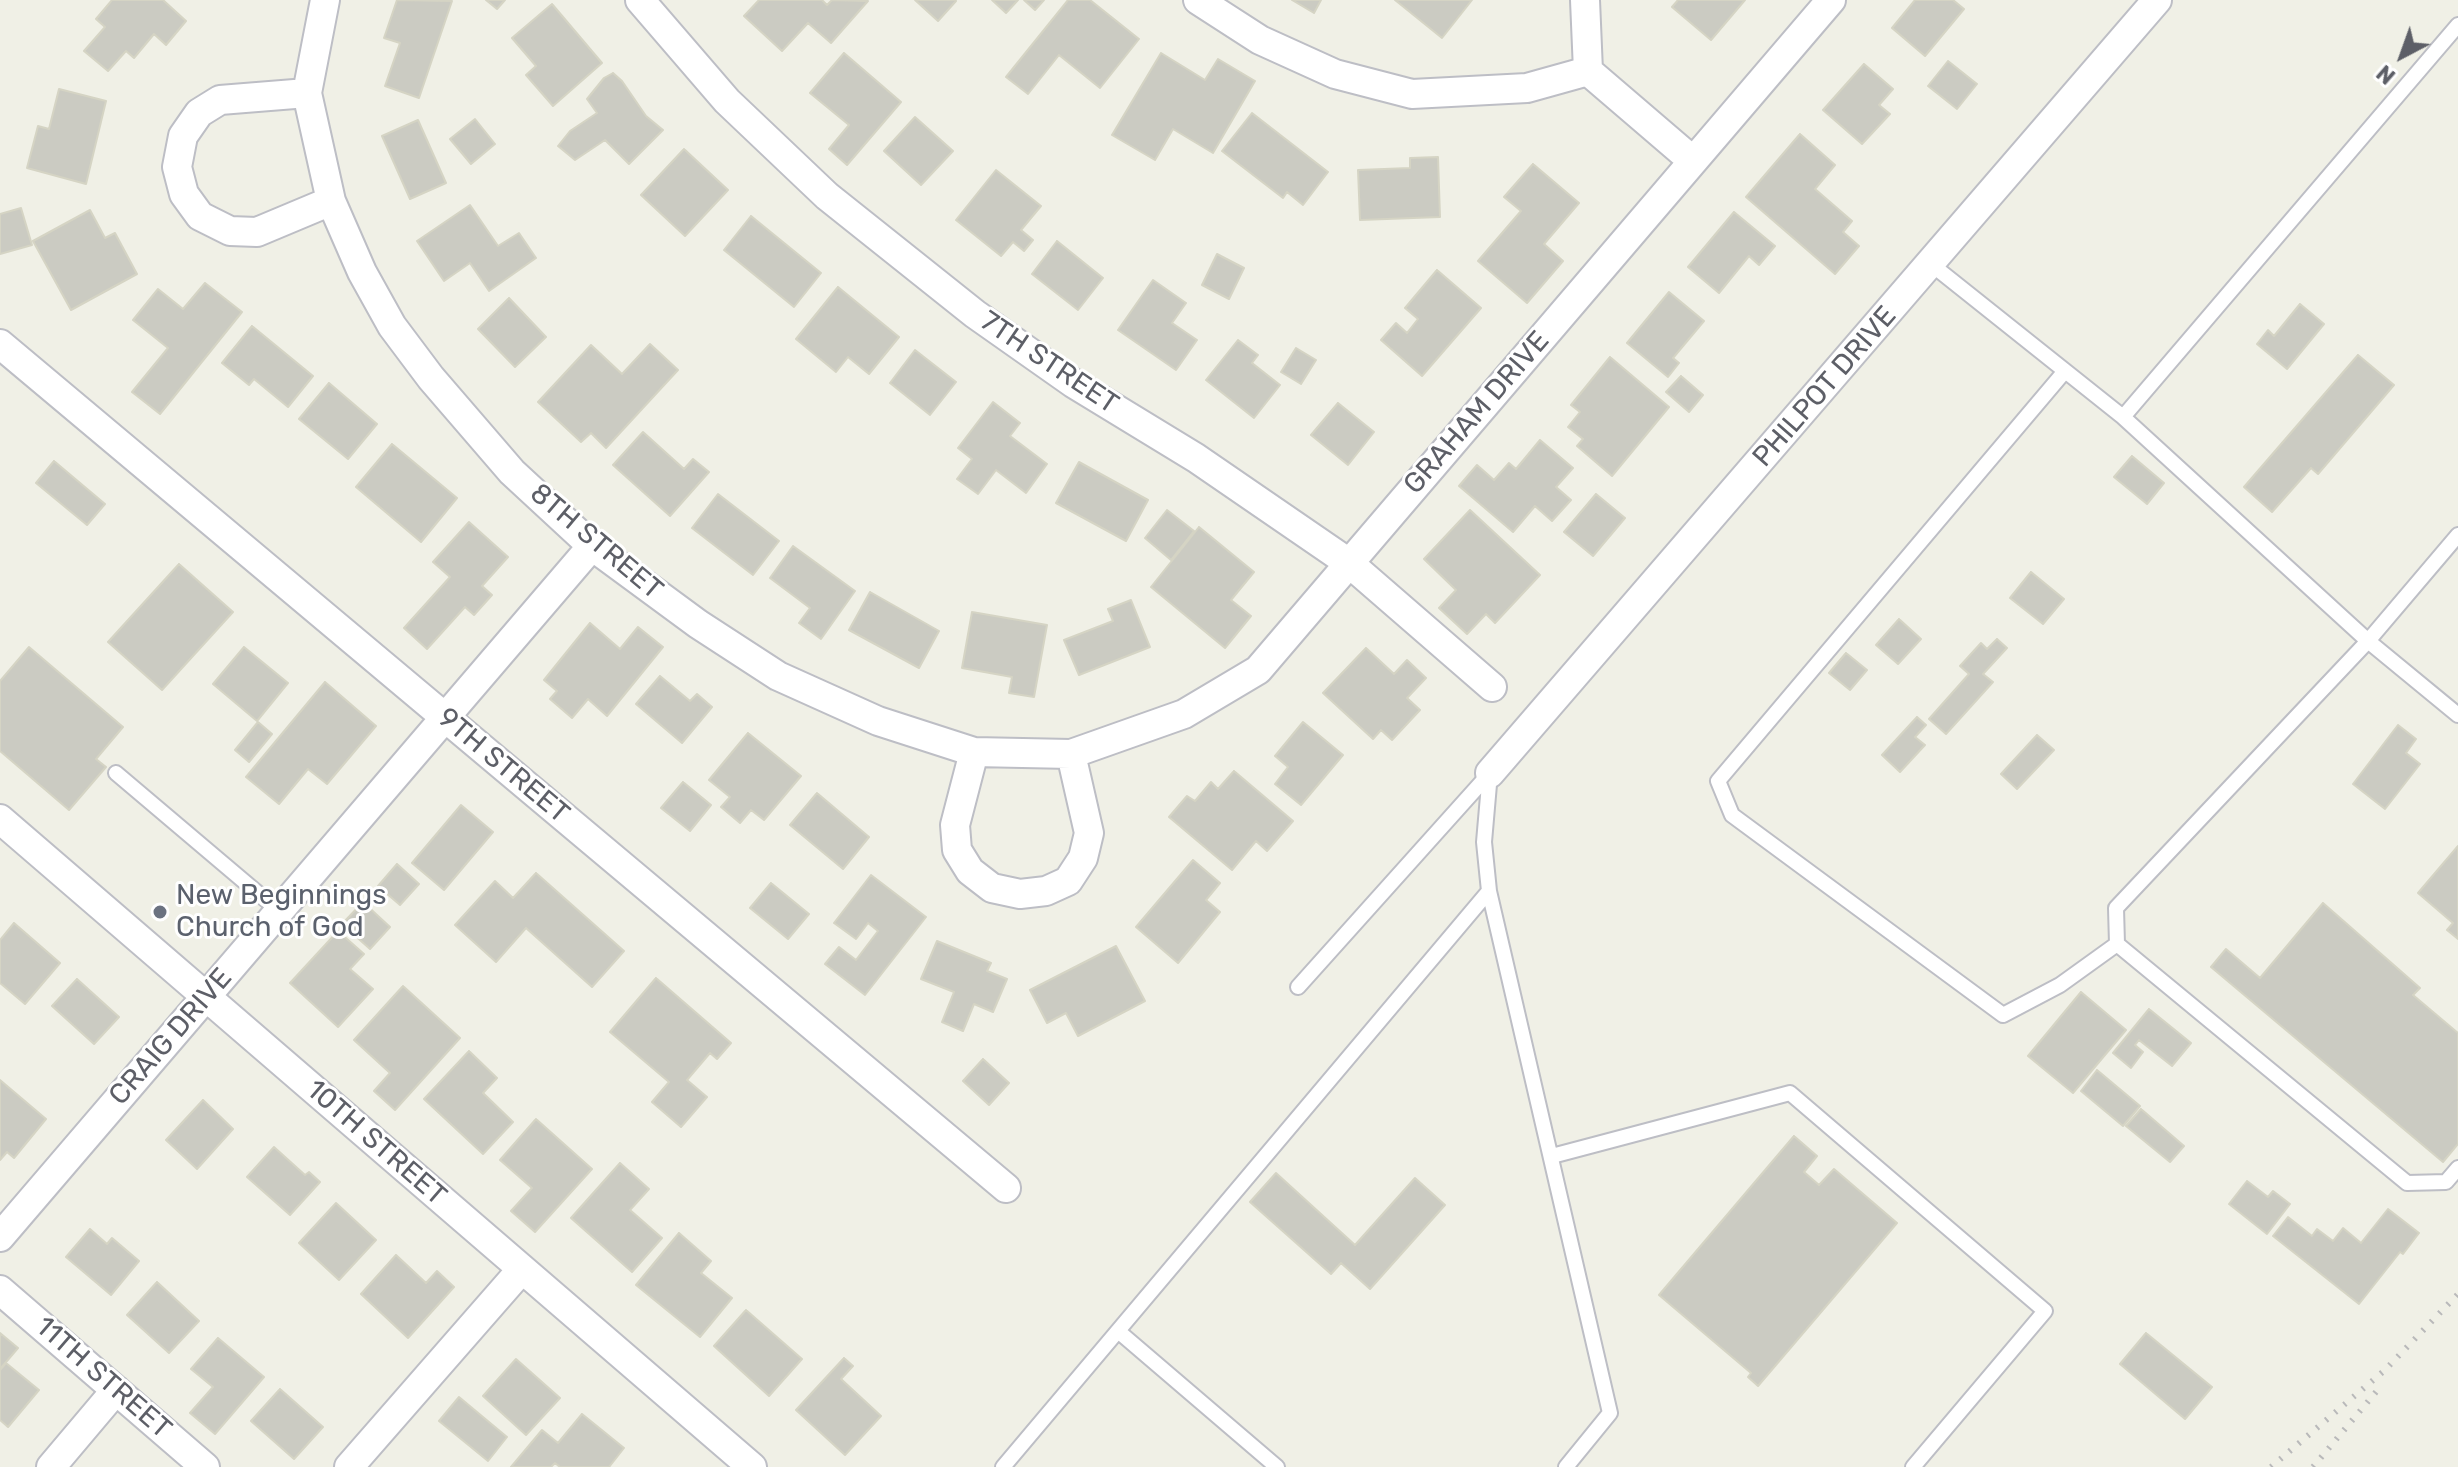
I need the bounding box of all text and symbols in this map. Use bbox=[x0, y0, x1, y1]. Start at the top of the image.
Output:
north arrow bbox=[2362, 16, 2442, 96]
text: N bbox=[2371, 59, 2401, 90]
street label: PHILPOT DRIVE bbox=[1746, 300, 1904, 474]
street label: 7TH STREET bbox=[974, 305, 1124, 421]
street label: GRAHAM DRIVE bbox=[1397, 325, 1557, 501]
street label: 8TH STREET bbox=[523, 477, 669, 607]
street label: 9TH STREET bbox=[430, 701, 576, 831]
place label: New Beginnings Church of God bbox=[176, 879, 387, 945]
marker: New Beginnings Church of God bbox=[151, 903, 169, 921]
street label: CRAIG DRIVE bbox=[103, 962, 239, 1112]
street label: 10TH STREET bbox=[299, 1073, 453, 1213]
street label: 11TH STREET bbox=[28, 1310, 178, 1446]

